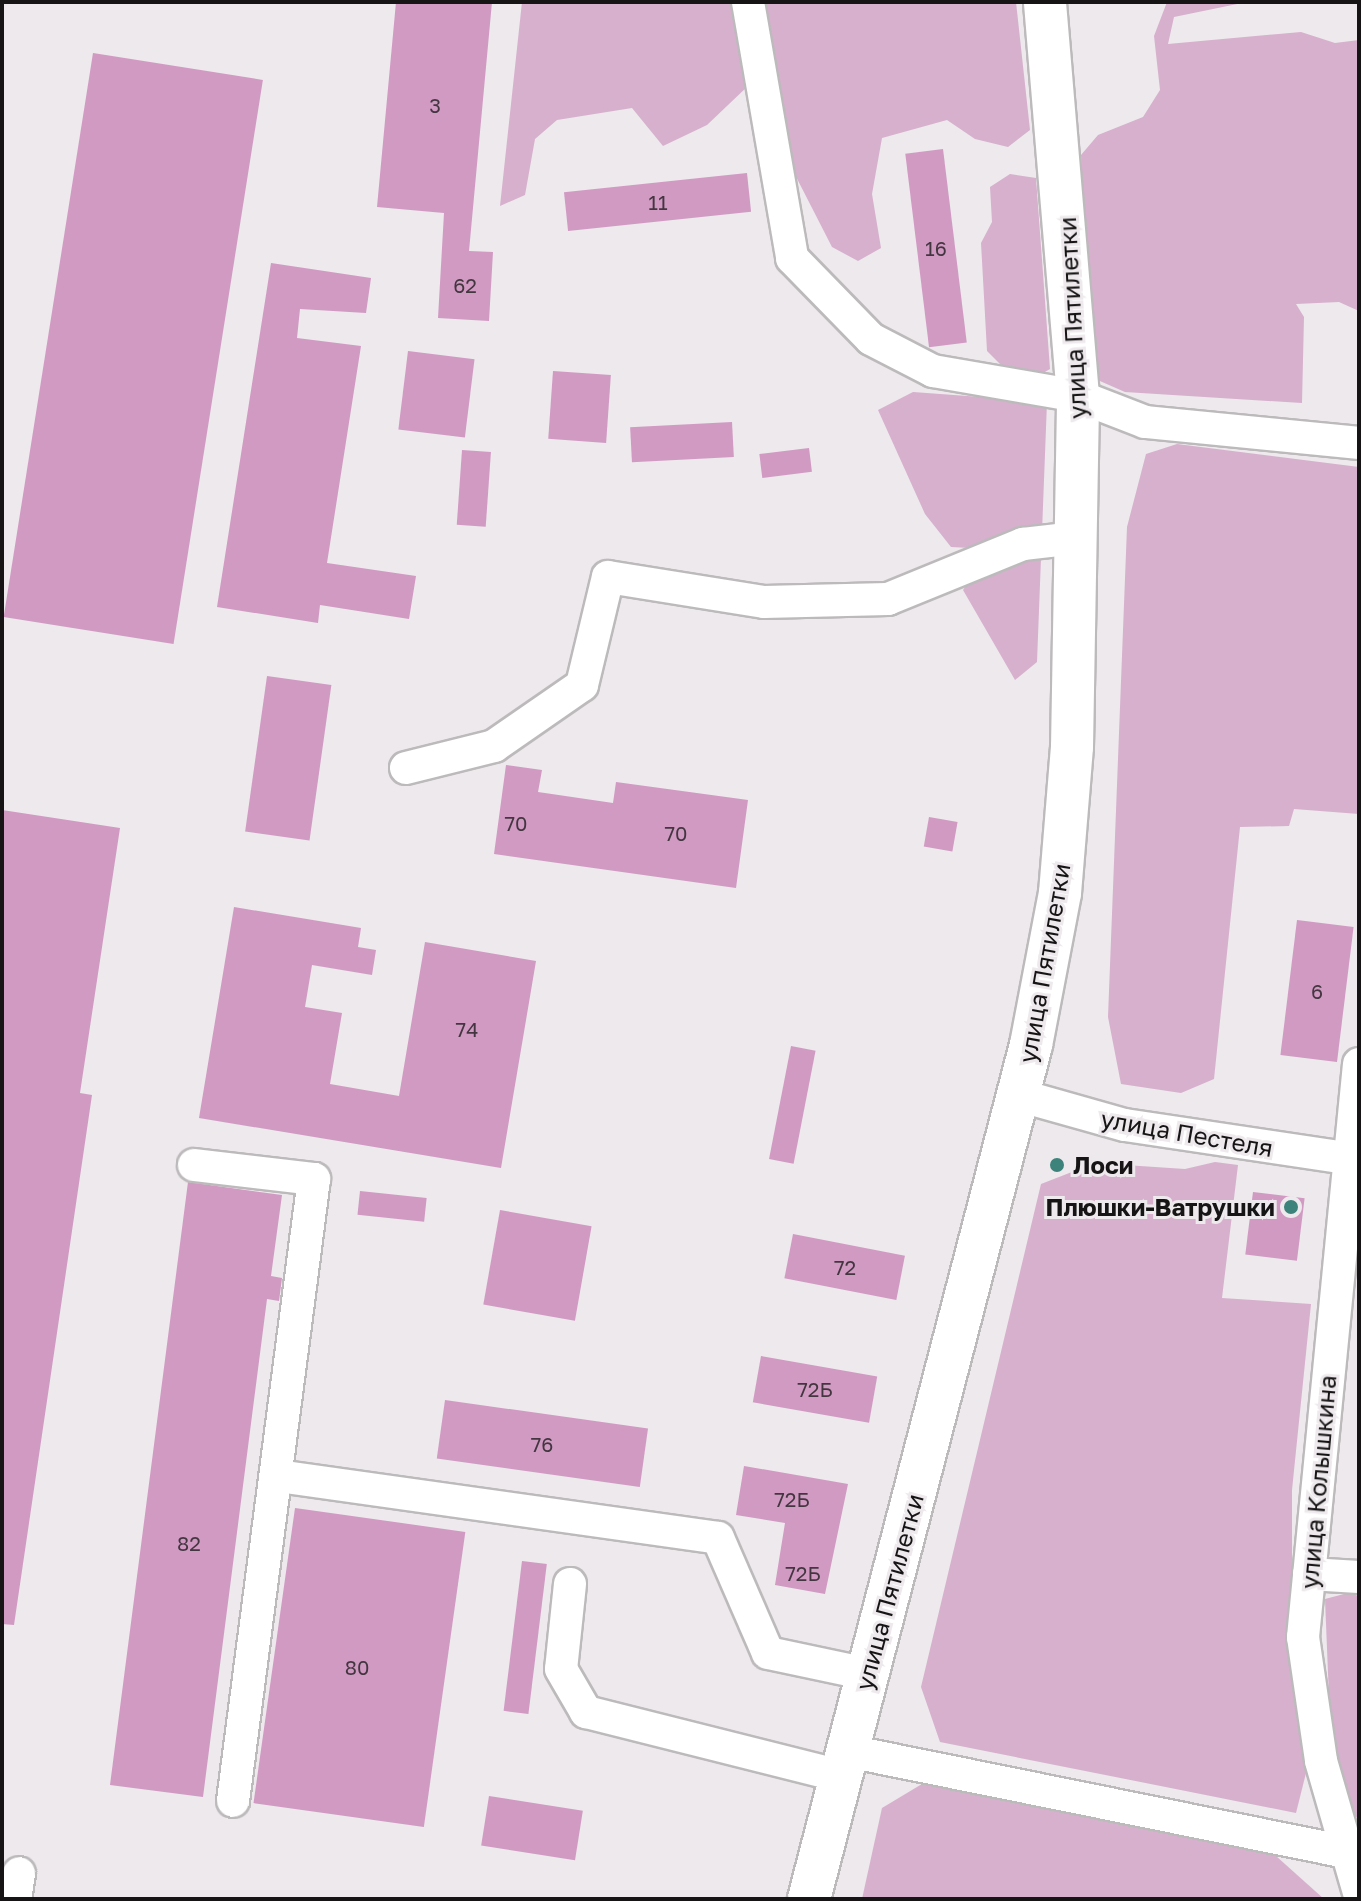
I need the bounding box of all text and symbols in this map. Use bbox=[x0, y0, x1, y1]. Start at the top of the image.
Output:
house number: 3 bbox=[429, 93, 441, 117]
house number: 11 bbox=[648, 190, 668, 214]
street label: улица Пятилетки bbox=[1052, 216, 1092, 420]
house number: 16 bbox=[925, 236, 947, 260]
house number: 62 bbox=[453, 273, 477, 297]
house number: 70 bbox=[505, 811, 527, 835]
house number: 70 bbox=[665, 821, 687, 845]
street label: улица Пятилетки bbox=[1012, 861, 1076, 1065]
house number: 6 bbox=[1311, 979, 1323, 1003]
house number: 74 bbox=[456, 1017, 478, 1041]
street label: улица Пестеля bbox=[1099, 1104, 1275, 1162]
place label: Лоси bbox=[1073, 1151, 1133, 1179]
marker: Лоси bbox=[1048, 1156, 1066, 1174]
place label: Плюшки-Ватрушки bbox=[1046, 1193, 1275, 1221]
marker: Плюшки-Ватрушки bbox=[1282, 1198, 1300, 1216]
house number: 72 bbox=[834, 1255, 856, 1279]
street label: улица Колышкина bbox=[1294, 1374, 1342, 1590]
house number: 72Б bbox=[797, 1377, 833, 1401]
house number: 76 bbox=[531, 1432, 553, 1456]
house number: 72Б bbox=[774, 1487, 810, 1511]
street label: улица Пятилетки bbox=[849, 1491, 929, 1693]
house number: 82 bbox=[177, 1531, 201, 1555]
house number: 72Б bbox=[785, 1561, 821, 1585]
house number: 80 bbox=[345, 1655, 369, 1679]

